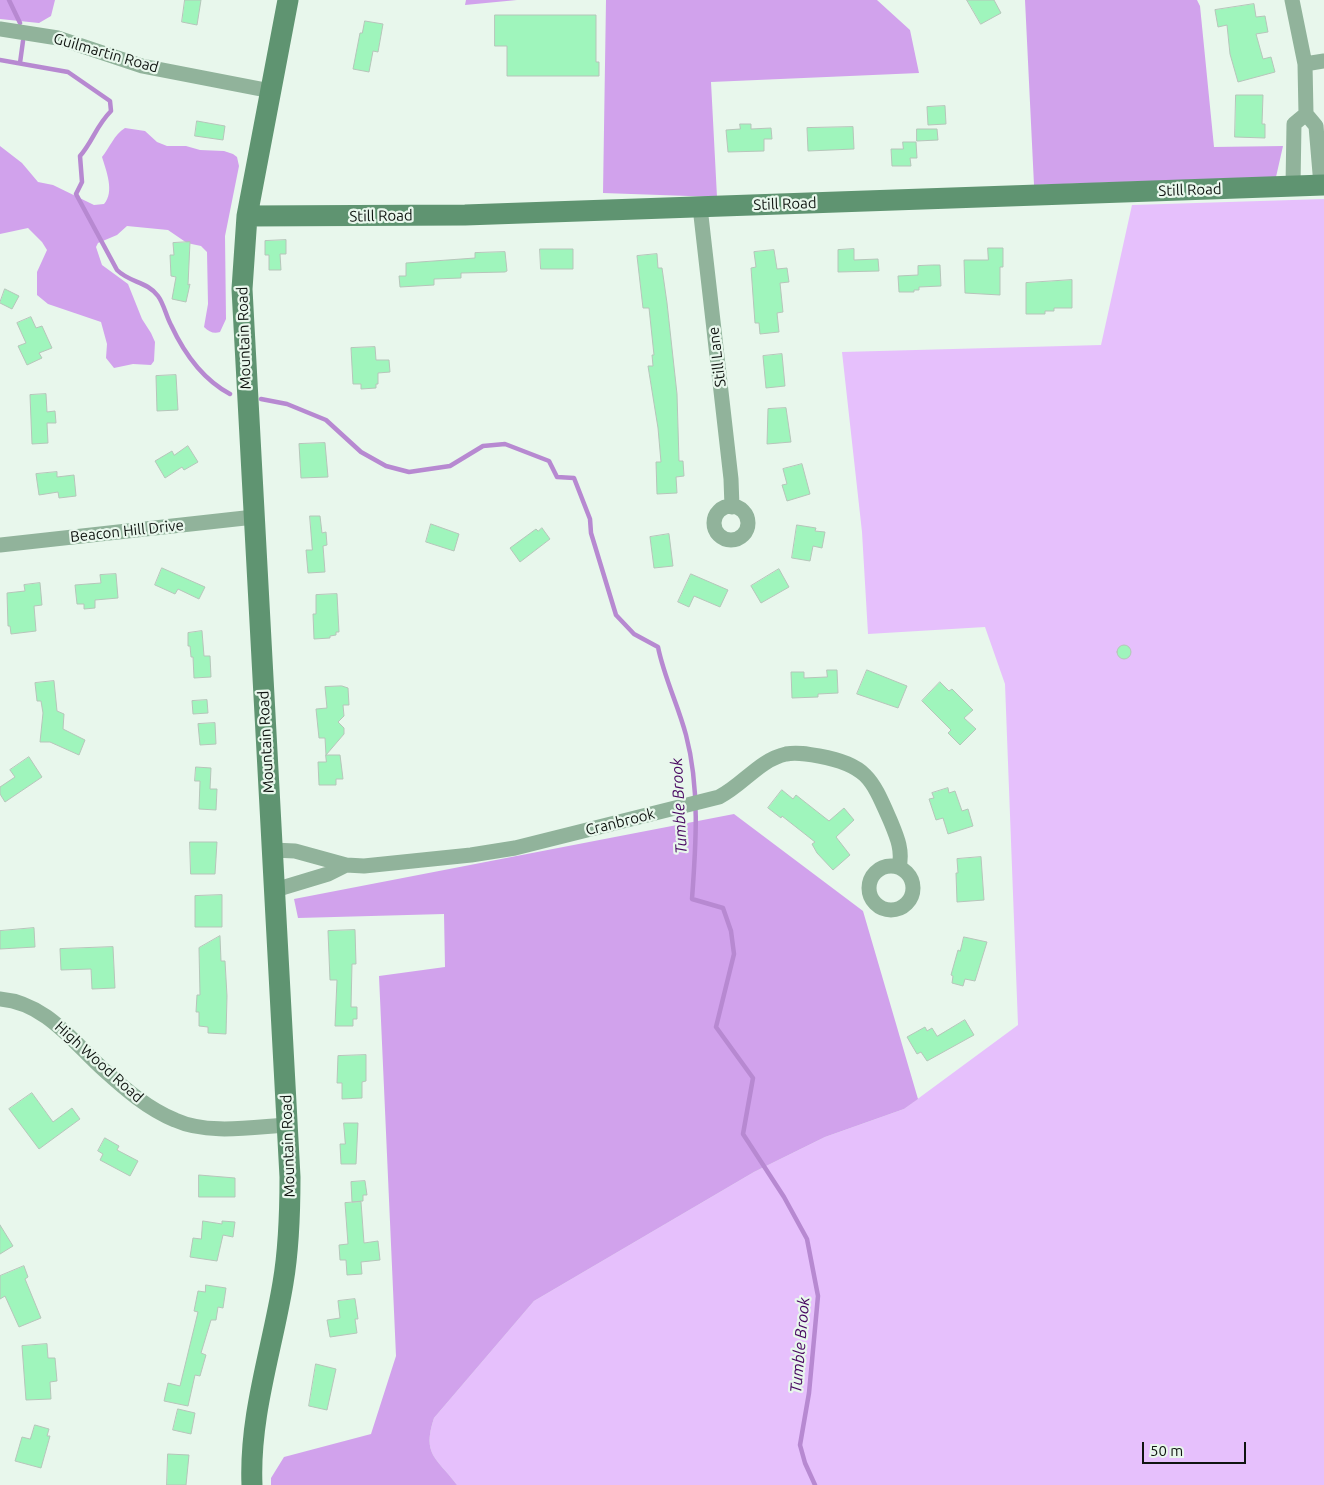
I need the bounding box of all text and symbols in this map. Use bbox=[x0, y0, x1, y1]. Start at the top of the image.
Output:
street label: Guilmartin Road bbox=[51, 29, 161, 77]
street label: Still Road bbox=[1158, 180, 1222, 200]
street label: Still Road bbox=[753, 194, 817, 214]
street label: Still Road bbox=[349, 206, 413, 226]
street label: Mountain Road bbox=[233, 286, 255, 390]
street label: Still Lane bbox=[704, 326, 730, 388]
street label: Beacon Hill Drive bbox=[69, 516, 185, 546]
street label: Mountain Road bbox=[254, 690, 278, 794]
water label: Tumble Brook bbox=[667, 757, 691, 855]
street label: Cranbrook bbox=[584, 805, 656, 839]
street label: High Wood Road bbox=[51, 1018, 147, 1106]
street label: Mountain Road bbox=[277, 1094, 299, 1198]
water label: Tumble Brook bbox=[786, 1296, 814, 1394]
scale bar bbox=[1144, 1432, 1248, 1464]
text: 50 m bbox=[1150, 1442, 1183, 1459]

